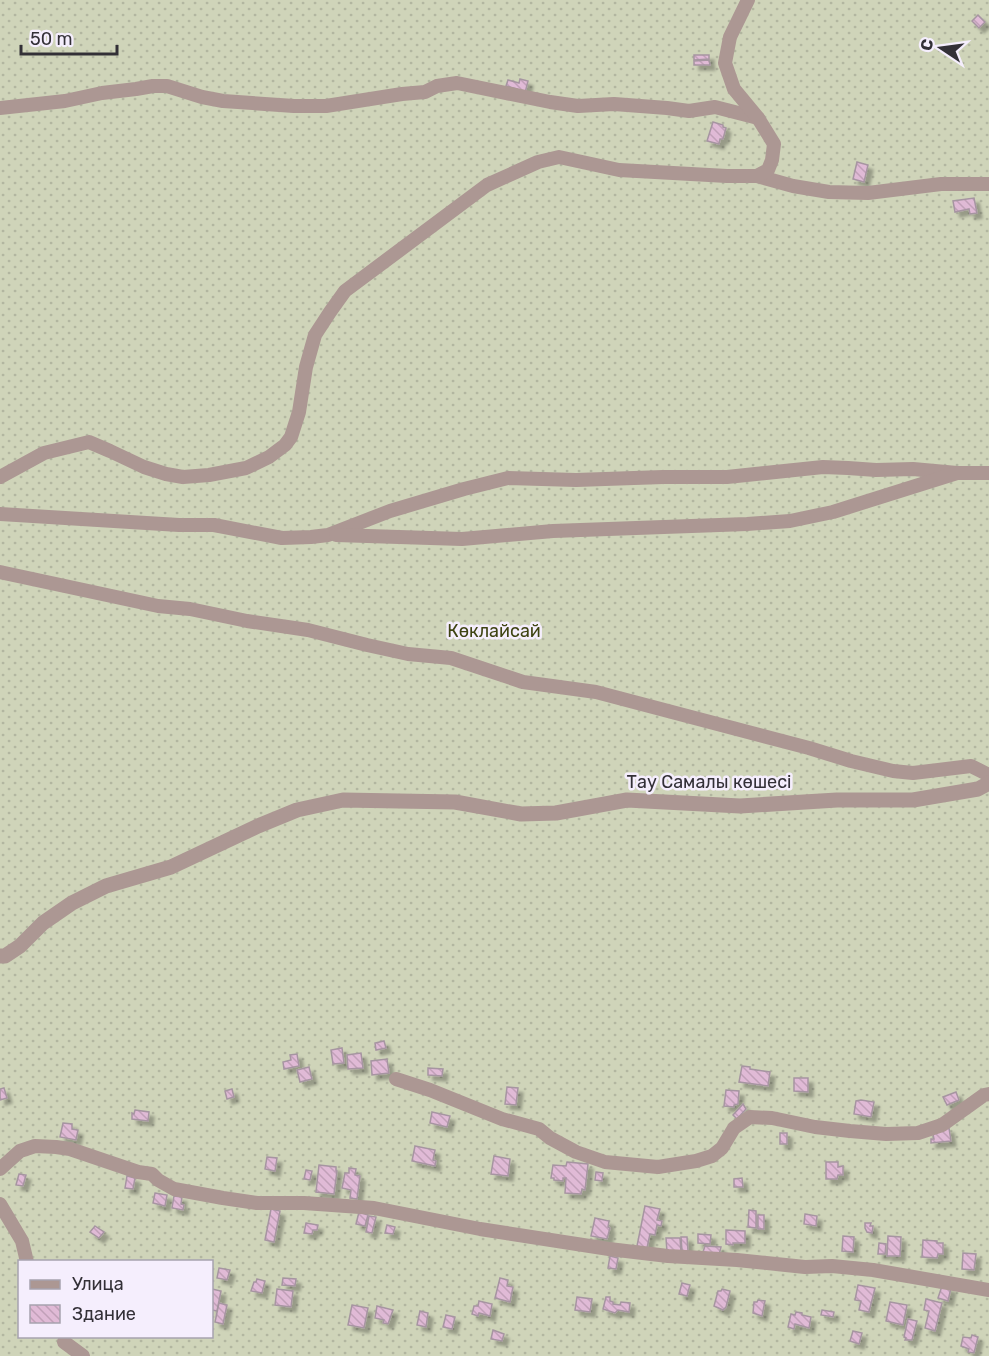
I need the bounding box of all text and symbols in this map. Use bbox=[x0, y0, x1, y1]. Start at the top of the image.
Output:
scale bar bbox=[21, 18, 117, 56]
north arrow bbox=[911, 18, 971, 78]
text: 50 m bbox=[30, 28, 73, 50]
text: С bbox=[916, 37, 937, 52]
park label: Көклайсай bbox=[447, 620, 541, 642]
street label: Тау Самалы көшесі bbox=[627, 771, 791, 793]
legend bbox=[18, 1260, 213, 1338]
text: Улица bbox=[72, 1273, 124, 1295]
text: Здание bbox=[72, 1303, 136, 1325]

